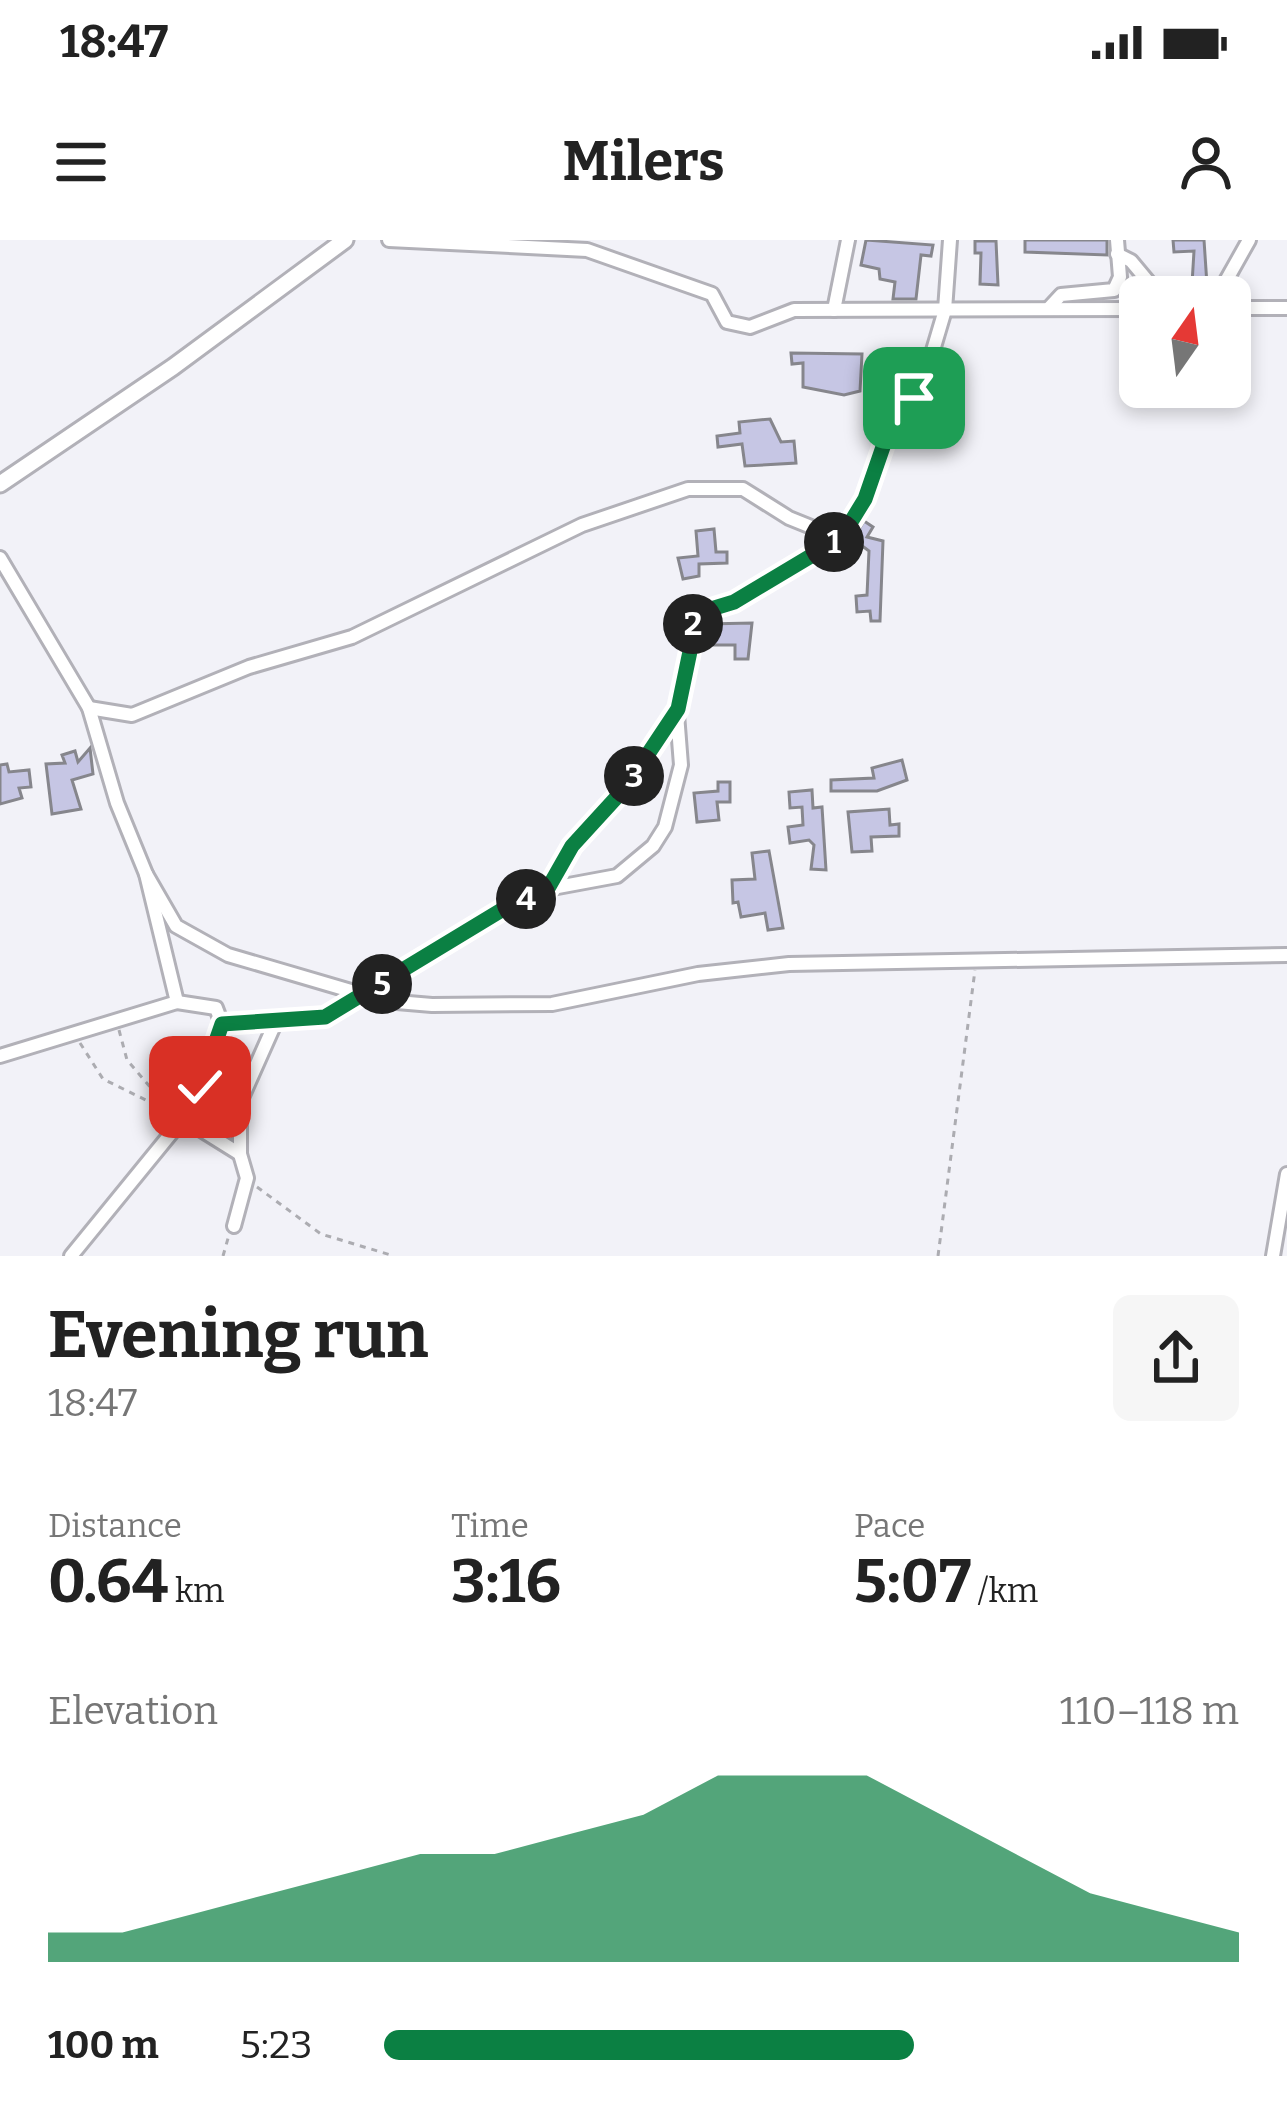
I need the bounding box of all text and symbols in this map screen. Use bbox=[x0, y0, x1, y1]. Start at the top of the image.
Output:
text: 18:47 bbox=[60, 15, 168, 69]
icon: menu bbox=[48, 129, 114, 195]
icon: person bbox=[1173, 129, 1239, 195]
text: Milers bbox=[562, 130, 725, 194]
north arrow bbox=[1119, 276, 1251, 408]
map controls bbox=[1119, 276, 1251, 408]
pin bbox=[863, 347, 965, 449]
icon: arrive bbox=[881, 365, 947, 431]
pin: 1 bbox=[804, 512, 864, 572]
text: 1 bbox=[827, 522, 841, 562]
pin: 2 bbox=[663, 594, 723, 654]
text: 2 bbox=[684, 604, 702, 644]
pin: 3 bbox=[604, 746, 664, 806]
text: 3 bbox=[624, 756, 644, 796]
pin: 4 bbox=[496, 869, 556, 929]
text: 4 bbox=[516, 879, 536, 919]
pin: 5 bbox=[352, 954, 412, 1014]
text: 5 bbox=[373, 964, 391, 1004]
pin bbox=[149, 1036, 251, 1138]
icon: check bbox=[167, 1054, 233, 1120]
text: Evening run bbox=[48, 1295, 429, 1374]
button: share bbox=[1113, 1295, 1239, 1421]
text: 18:47 bbox=[48, 1380, 137, 1426]
text: Distance bbox=[48, 1506, 182, 1546]
text: Time bbox=[451, 1506, 529, 1546]
text: Pace bbox=[854, 1506, 925, 1546]
text: 0.64 bbox=[48, 1546, 168, 1618]
text: 3:16 bbox=[451, 1546, 561, 1618]
text: 5:07 bbox=[854, 1546, 971, 1618]
text: km bbox=[168, 1571, 225, 1611]
text: /km bbox=[971, 1571, 1038, 1611]
text: Elevation bbox=[48, 1688, 218, 1734]
text: 110–118 m bbox=[1060, 1688, 1239, 1734]
text: 100 m bbox=[48, 2022, 159, 2068]
text: 5:23 bbox=[240, 2022, 313, 2068]

